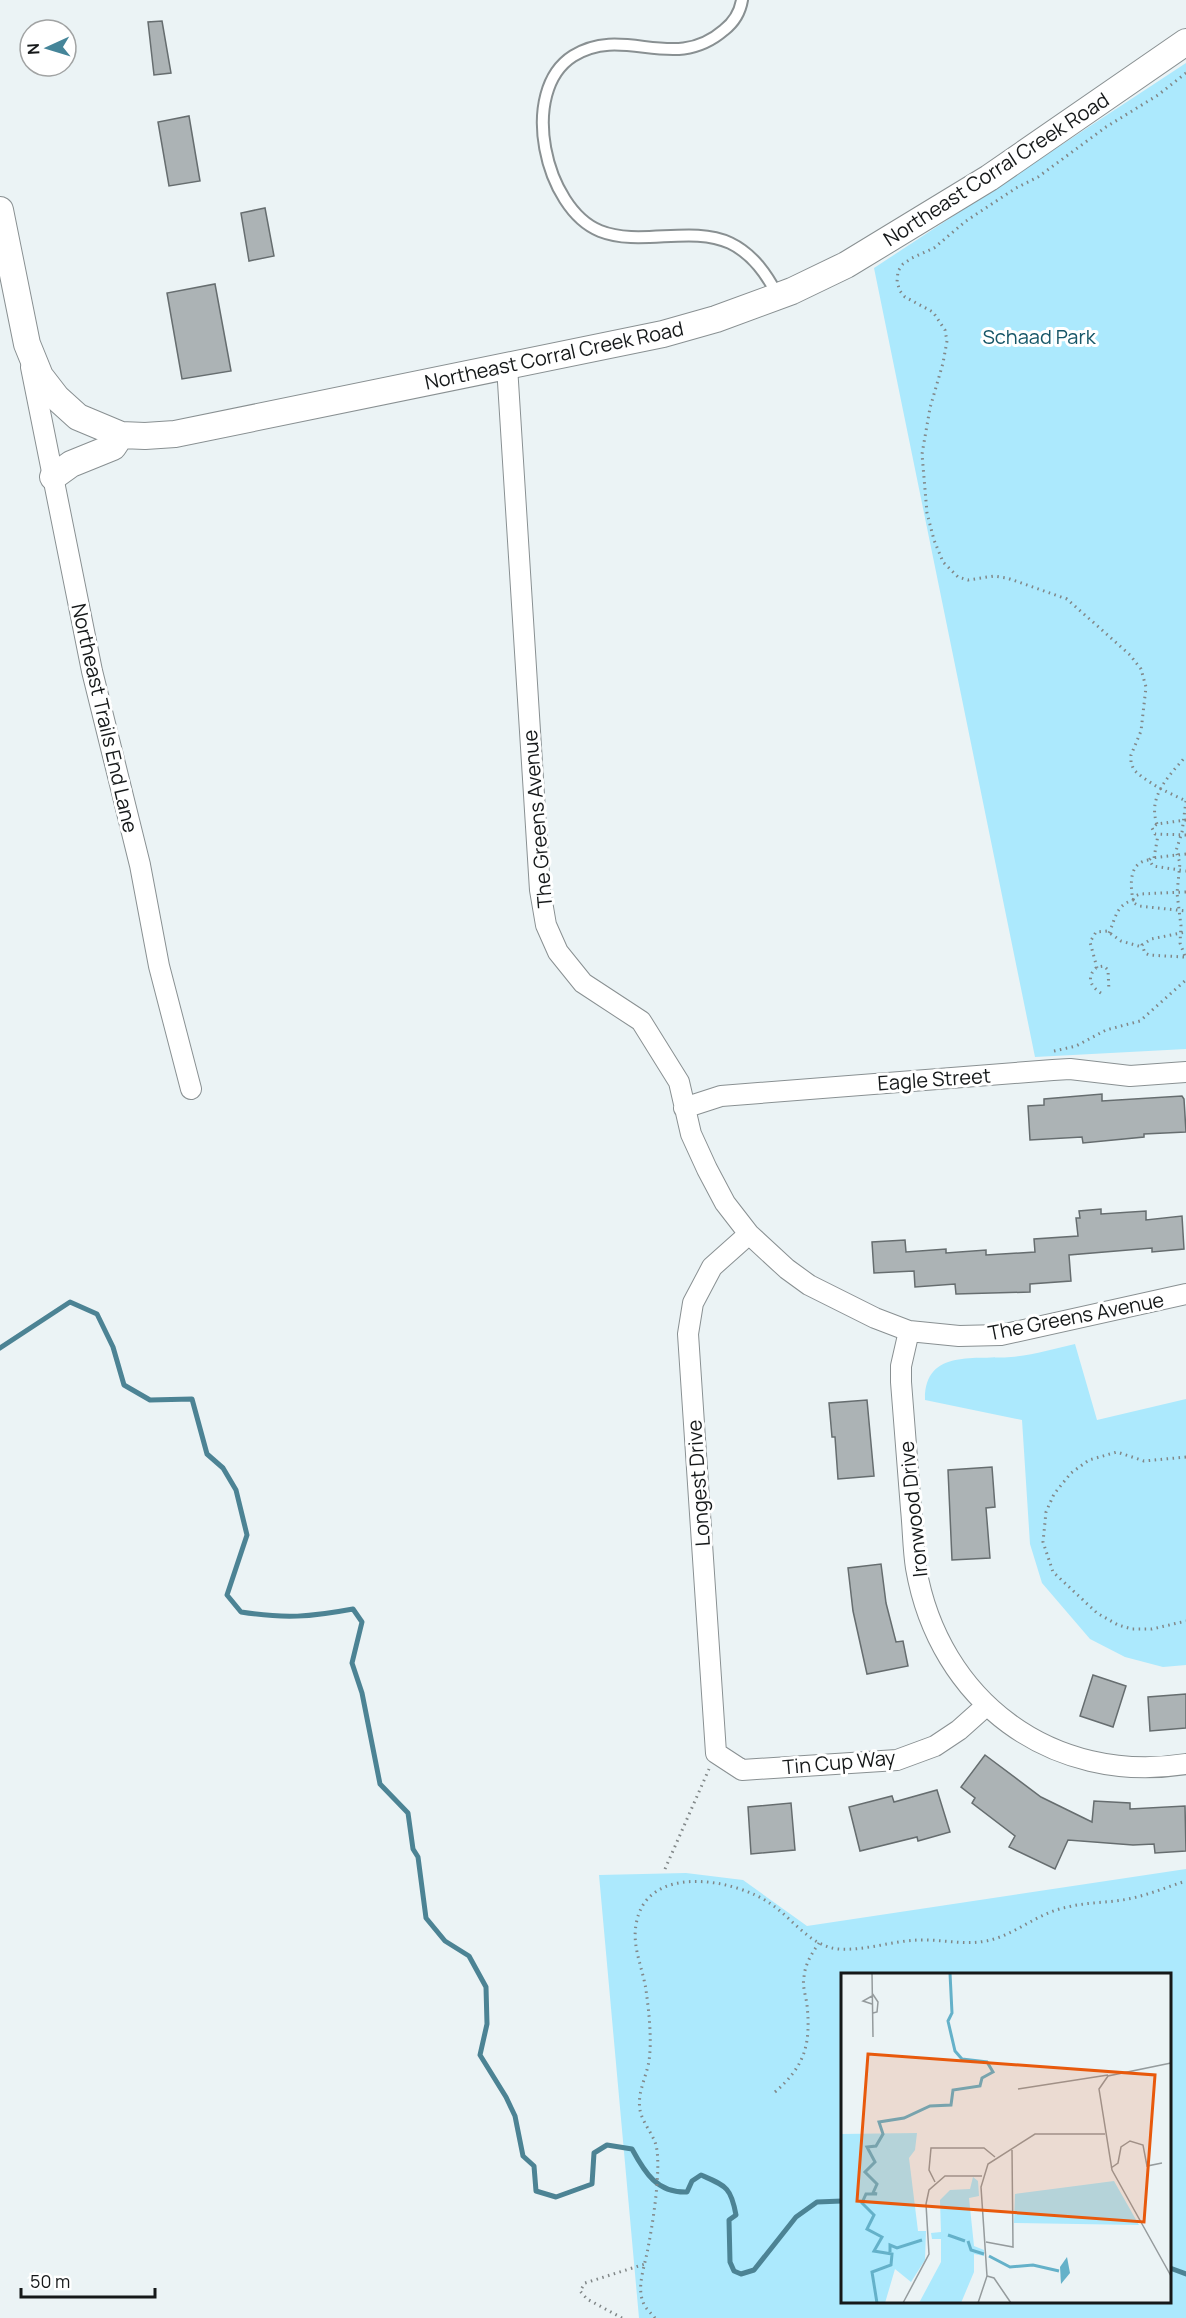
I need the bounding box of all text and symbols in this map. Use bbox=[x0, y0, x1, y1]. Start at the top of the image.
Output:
north arrow bbox=[18, 18, 78, 78]
text: N bbox=[22, 43, 44, 56]
street label: Northeast Corral Creek Road bbox=[878, 86, 1114, 252]
street label: Northeast Corral Creek Road bbox=[422, 314, 686, 396]
park label: Schaad Park bbox=[982, 323, 1097, 350]
street label: Northeast Trails End Lane bbox=[65, 601, 145, 835]
street label: The Greens Avenue bbox=[516, 729, 558, 909]
street label: Eagle Street bbox=[876, 1062, 992, 1096]
street label: The Greens Avenue bbox=[986, 1286, 1166, 1346]
street label: Longest Drive bbox=[680, 1419, 716, 1547]
street label: Ironwood Drive bbox=[892, 1440, 934, 1578]
street label: Tin Cup Way bbox=[781, 1744, 897, 1780]
inset map bbox=[841, 1973, 1171, 2303]
scale bar bbox=[21, 2261, 154, 2299]
text: 50 m bbox=[30, 2269, 70, 2293]

